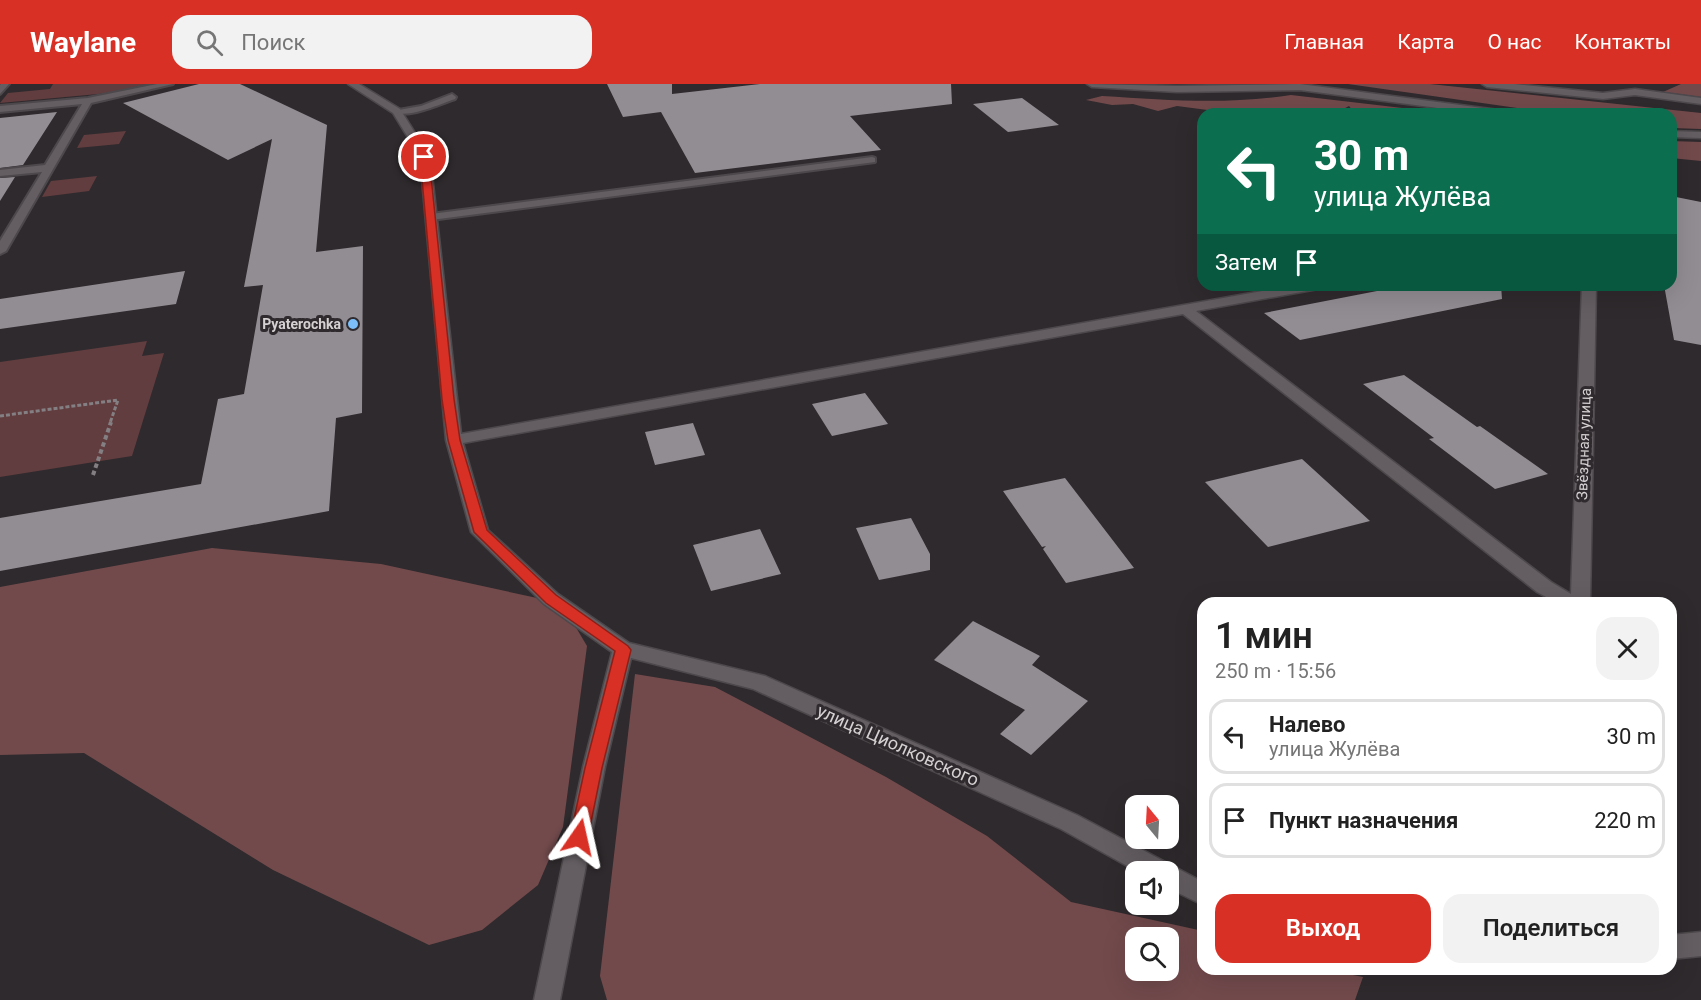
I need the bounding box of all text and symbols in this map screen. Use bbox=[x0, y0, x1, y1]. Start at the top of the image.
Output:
search box bbox=[172, 15, 592, 69]
text: Waylane bbox=[30, 26, 136, 59]
icon: search bbox=[193, 26, 226, 59]
text: Поиск bbox=[241, 30, 306, 55]
text: Главная bbox=[1284, 30, 1364, 54]
text: Карта bbox=[1397, 30, 1454, 54]
text: О нас bbox=[1487, 30, 1542, 54]
text: Контакты bbox=[1575, 30, 1671, 54]
pin bbox=[398, 131, 449, 182]
text: 30 m bbox=[1314, 131, 1409, 180]
icon: left bbox=[1215, 132, 1293, 210]
icon: arrive bbox=[407, 140, 440, 173]
text: улица Жулёва bbox=[1314, 181, 1491, 213]
icon: arrive bbox=[1290, 246, 1323, 279]
text: Затем bbox=[1215, 250, 1278, 275]
place label: Pyaterochka bbox=[262, 316, 341, 332]
marker: Pyaterochka bbox=[346, 317, 360, 331]
street label: Звёздная улица bbox=[1573, 388, 1595, 500]
text: 1 мин bbox=[1215, 615, 1313, 657]
button: close bbox=[1596, 617, 1659, 680]
text: 250 m · 15:56 bbox=[1215, 659, 1336, 683]
street label: улица Циолковского bbox=[814, 700, 982, 790]
text: Налево bbox=[1269, 712, 1346, 737]
icon: left bbox=[1218, 720, 1251, 753]
text: 30 m bbox=[1607, 724, 1656, 749]
text: улица Жулёва bbox=[1269, 737, 1400, 761]
north arrow bbox=[1125, 795, 1179, 849]
map controls bbox=[1125, 795, 1179, 981]
icon: arrive bbox=[1218, 804, 1251, 837]
position arrow bbox=[547, 805, 611, 869]
text: Пункт назначения bbox=[1269, 808, 1458, 833]
text: 220 m bbox=[1594, 808, 1656, 833]
button: sound bbox=[1125, 861, 1179, 915]
button: Выход bbox=[1215, 894, 1431, 963]
button: Поделиться bbox=[1443, 894, 1659, 963]
button: search bbox=[1125, 927, 1179, 981]

